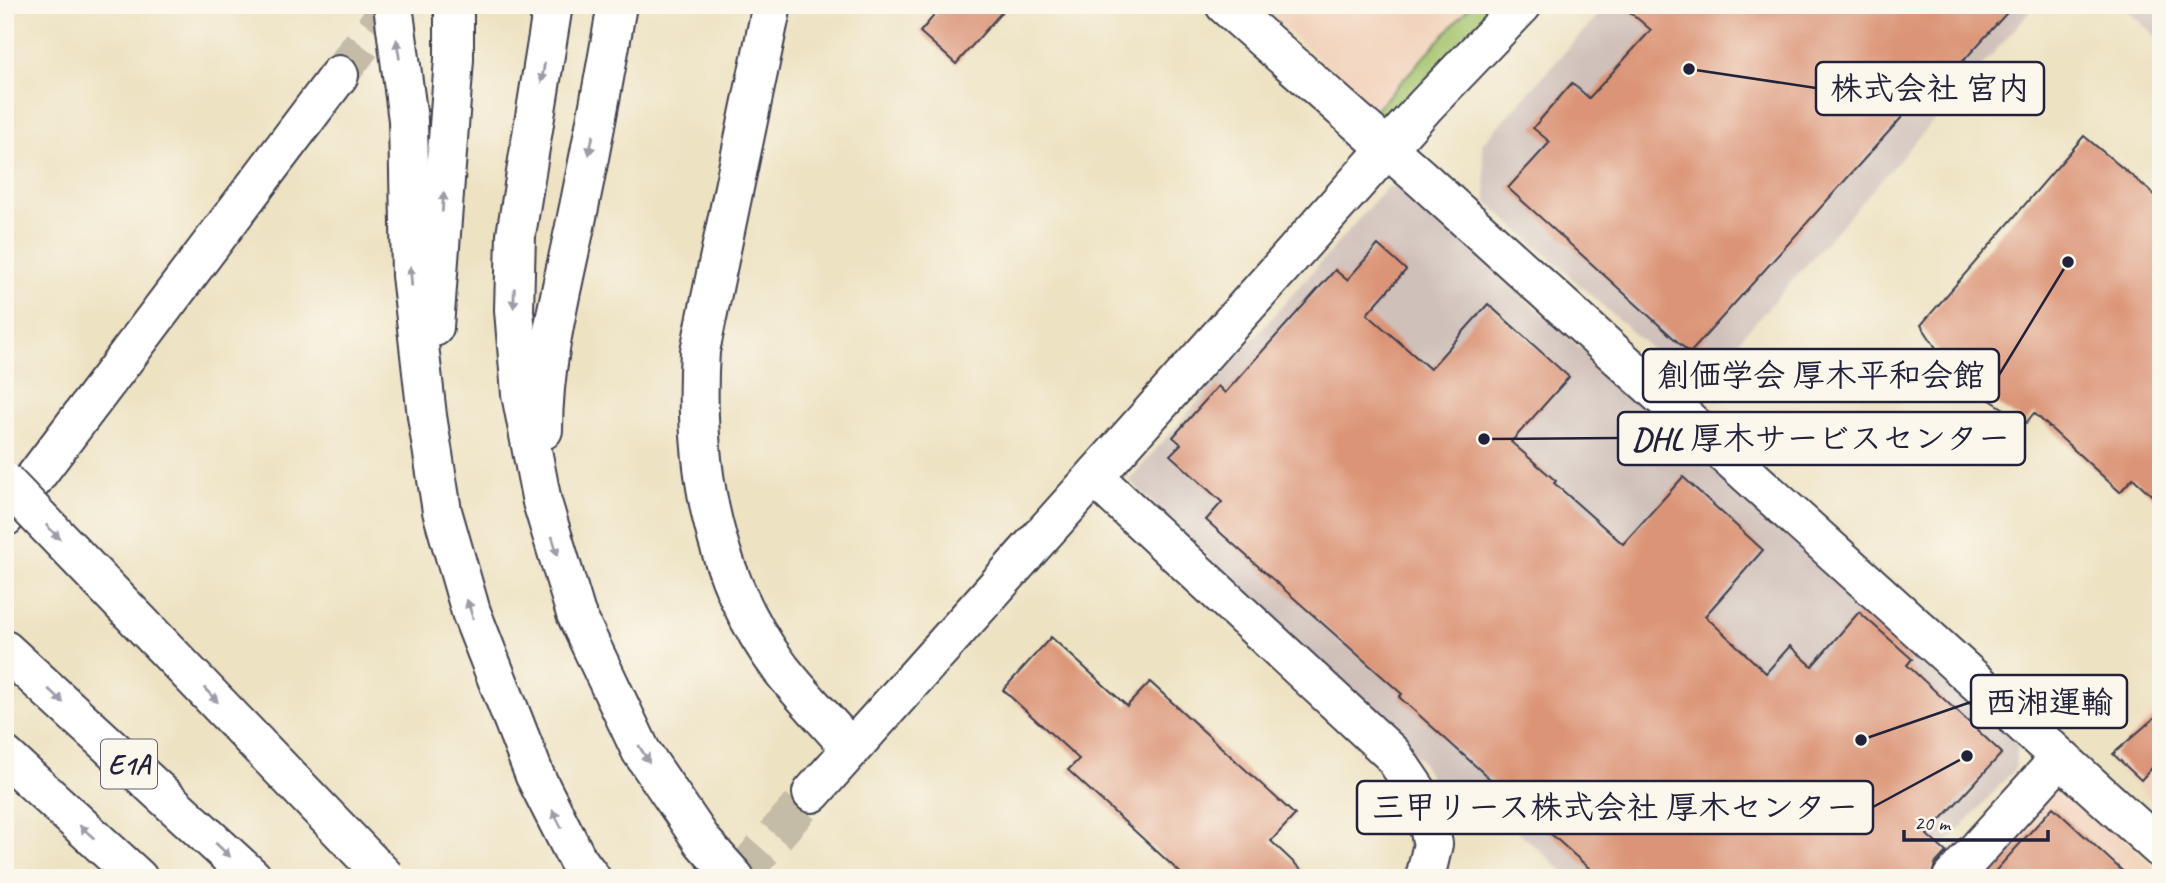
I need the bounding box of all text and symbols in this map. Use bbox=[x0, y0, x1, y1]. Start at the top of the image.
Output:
one-way arrow bbox=[393, 38, 404, 60]
one-way arrow bbox=[537, 62, 548, 84]
callout: 株式会社 宮内 bbox=[1816, 62, 2044, 115]
text: 株式会社 宮内 bbox=[1830, 68, 2030, 109]
one-way arrow bbox=[585, 134, 596, 156]
one-way arrow bbox=[438, 191, 449, 213]
one-way arrow bbox=[405, 264, 416, 286]
one-way arrow bbox=[509, 287, 520, 309]
callout: 創価学会 厚木平和会館 bbox=[1643, 349, 1999, 402]
text: 創価学会 厚木平和会館 bbox=[1657, 355, 1985, 396]
callout: DHL 厚木サービスセンター bbox=[1618, 412, 2025, 465]
text: DHL 厚木サービスセンター bbox=[1632, 418, 2010, 459]
one-way arrow bbox=[44, 523, 61, 540]
one-way arrow bbox=[551, 535, 561, 556]
one-way arrow bbox=[465, 598, 475, 619]
callout: 西湘運輸 bbox=[1971, 675, 2127, 728]
text: 西湘運輸 bbox=[1985, 682, 2113, 723]
one-way arrow bbox=[202, 687, 219, 704]
one-way arrow bbox=[47, 688, 65, 704]
road number: E1A bbox=[101, 740, 157, 788]
one-way arrow bbox=[638, 745, 651, 764]
callout: 三甲リース株式会社 厚木センター bbox=[1357, 781, 1873, 834]
text: 三甲リース株式会社 厚木センター bbox=[1372, 787, 1858, 828]
scale bar bbox=[1904, 799, 2047, 843]
one-way arrow bbox=[551, 809, 562, 829]
text: 20 m bbox=[1914, 810, 1952, 836]
one-way arrow bbox=[79, 824, 96, 840]
one-way arrow bbox=[214, 842, 232, 858]

